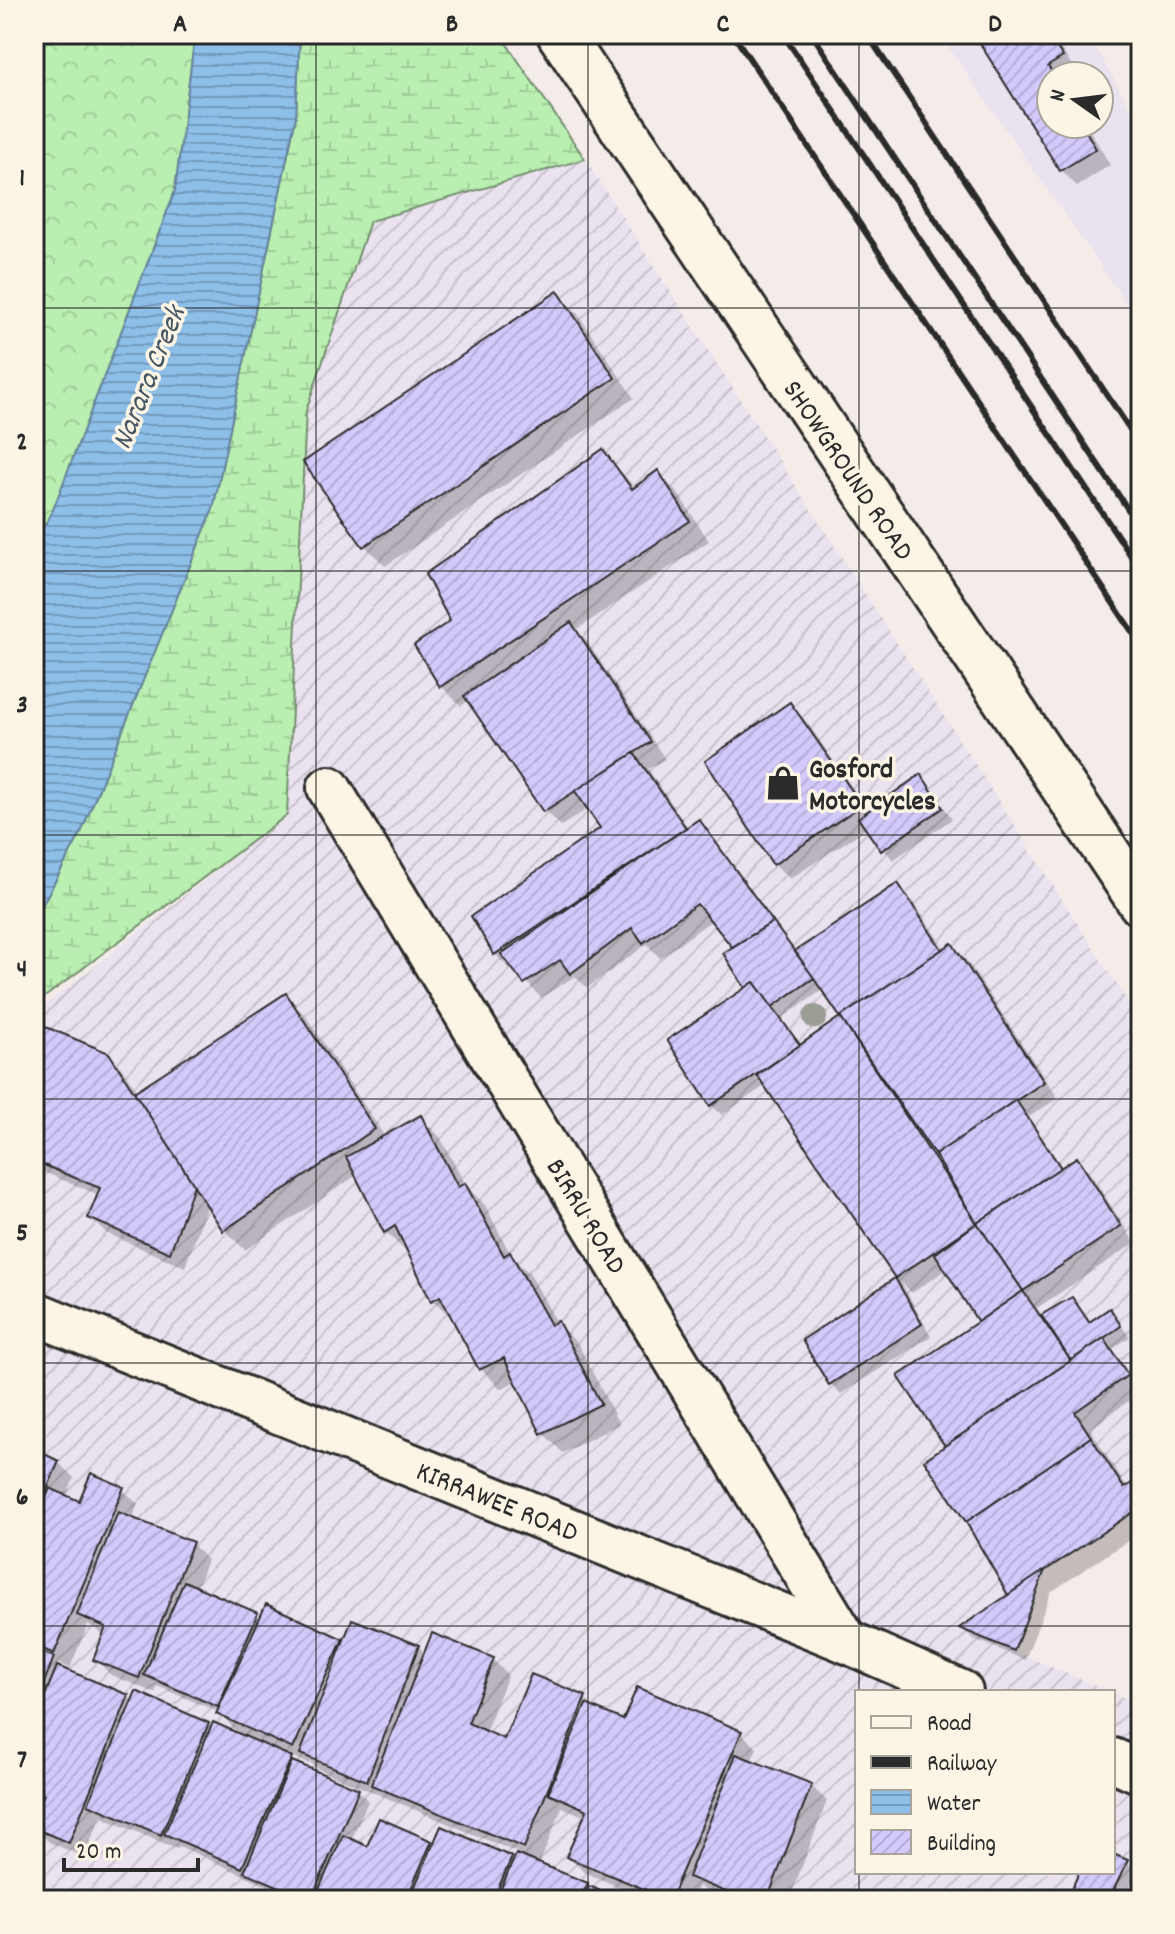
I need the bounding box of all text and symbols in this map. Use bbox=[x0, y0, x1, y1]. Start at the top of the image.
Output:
text: A bbox=[173, 7, 187, 44]
text: B bbox=[446, 7, 458, 44]
text: C bbox=[717, 7, 730, 44]
text: D bbox=[988, 7, 1002, 44]
north arrow bbox=[1035, 60, 1115, 140]
text: N bbox=[1043, 87, 1075, 105]
text: 1 bbox=[19, 161, 25, 198]
water label: Narara Creek bbox=[103, 298, 200, 457]
street label: SHOWGROUND ROAD bbox=[770, 373, 921, 570]
text: 2 bbox=[16, 425, 28, 462]
text: 3 bbox=[16, 688, 28, 725]
place label: Gosford Motorcycles bbox=[809, 752, 936, 824]
shop icon: Gosford Motorcycles bbox=[764, 764, 802, 802]
text: 4 bbox=[17, 952, 27, 989]
street label: BIRRU ROAD bbox=[533, 1152, 634, 1283]
text: 5 bbox=[16, 1216, 28, 1253]
street label: KIRRAWEE ROAD bbox=[409, 1454, 583, 1555]
text: 6 bbox=[16, 1480, 28, 1517]
legend bbox=[855, 1690, 1115, 1874]
text: Road bbox=[927, 1708, 972, 1742]
text: 7 bbox=[17, 1743, 27, 1780]
text: Railway bbox=[927, 1748, 998, 1782]
text: Water bbox=[927, 1788, 980, 1822]
scale bar bbox=[64, 1822, 198, 1872]
text: Building bbox=[927, 1828, 996, 1862]
text: 20 m bbox=[76, 1836, 122, 1870]

